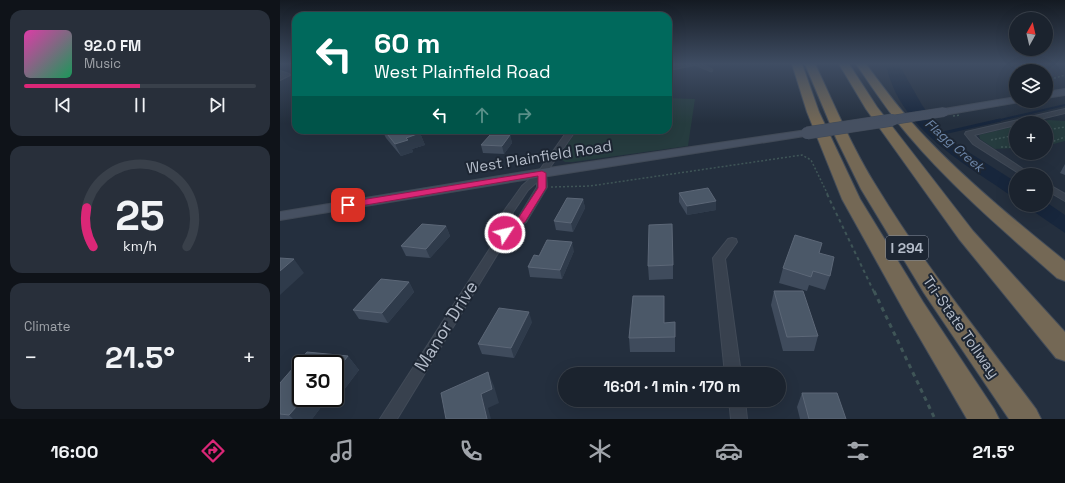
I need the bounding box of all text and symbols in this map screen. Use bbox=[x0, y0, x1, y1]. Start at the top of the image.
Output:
north arrow bbox=[1009, 12, 1053, 56]
map controls bbox=[1009, 12, 1053, 212]
text: 60 m bbox=[374, 25, 440, 61]
icon: left bbox=[308, 28, 360, 80]
text: 92.0 FM bbox=[84, 36, 141, 55]
text: Music bbox=[84, 55, 121, 72]
text: West Plainfield Road bbox=[374, 60, 551, 83]
button: layers bbox=[1009, 64, 1053, 108]
icon: previous bbox=[52, 94, 74, 116]
icon: pause bbox=[129, 94, 151, 116]
icon: next bbox=[206, 94, 228, 116]
icon: left bbox=[429, 104, 451, 126]
icon: ahead bbox=[471, 104, 493, 126]
icon: right bbox=[513, 104, 535, 126]
water label: Flagg Creek bbox=[922, 115, 989, 177]
button: + bbox=[1009, 116, 1053, 160]
street label: West Plainfield Road bbox=[465, 136, 613, 177]
button: − bbox=[1009, 168, 1053, 212]
pin bbox=[331, 188, 365, 222]
text: 25 bbox=[115, 189, 165, 242]
icon: arrive bbox=[337, 194, 359, 216]
position arrow bbox=[484, 212, 526, 254]
road number: I 294 bbox=[886, 236, 928, 260]
text: km/h bbox=[123, 237, 157, 255]
street label: Tri-State Tollway bbox=[919, 272, 1004, 382]
street label: Manor Drive bbox=[409, 276, 483, 375]
text: Climate bbox=[24, 318, 70, 335]
text: 21.5° bbox=[105, 338, 175, 377]
text: − bbox=[24, 343, 38, 371]
text: + bbox=[242, 343, 256, 371]
speed limit sign: 30 bbox=[292, 355, 344, 407]
text: 16:01 · 1 min · 170 m bbox=[604, 377, 740, 396]
icon: directions bbox=[199, 437, 227, 465]
icon: music bbox=[328, 437, 356, 465]
icon: phone bbox=[457, 437, 485, 465]
icon: climate bbox=[586, 437, 614, 465]
icon: car bbox=[715, 437, 743, 465]
icon: filters bbox=[844, 437, 872, 465]
text: 16:00 bbox=[50, 440, 98, 463]
text: 21.5° bbox=[972, 440, 1014, 463]

